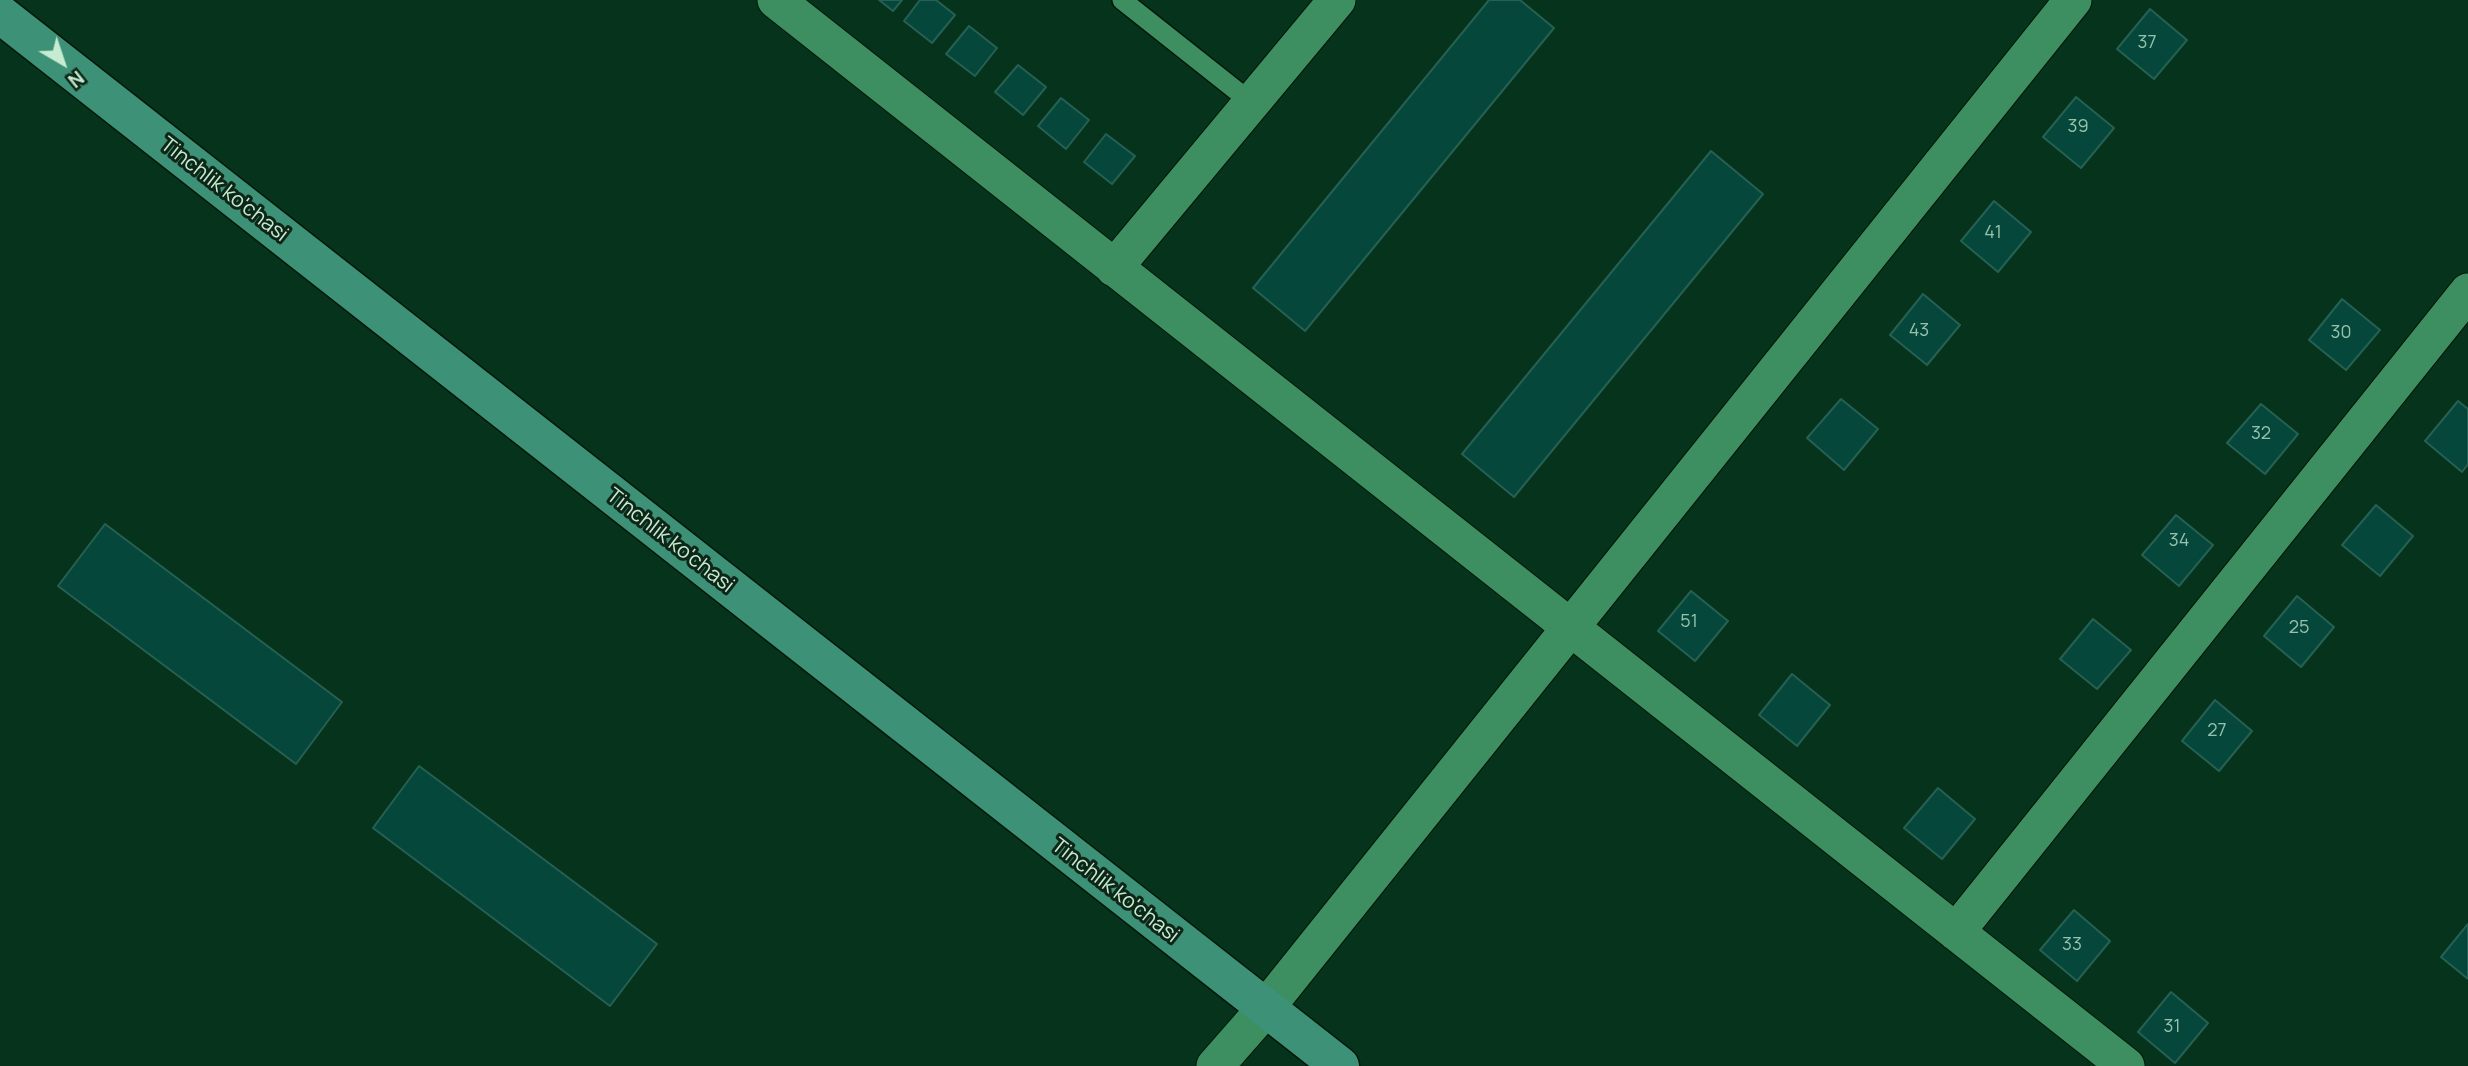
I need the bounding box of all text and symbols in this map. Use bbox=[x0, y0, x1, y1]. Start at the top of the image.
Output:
north arrow bbox=[28, 28, 98, 98]
house number: 37 bbox=[2138, 32, 2156, 54]
text: N bbox=[63, 65, 90, 94]
house number: 39 bbox=[2067, 116, 2089, 138]
street label: Tinchlik ko'chasi bbox=[155, 132, 293, 248]
house number: 41 bbox=[1984, 222, 2002, 244]
house number: 43 bbox=[1909, 320, 1929, 342]
house number: 30 bbox=[2331, 322, 2351, 344]
house number: 32 bbox=[2251, 423, 2271, 445]
street label: Tinchlik ko'chasi bbox=[601, 483, 739, 599]
house number: 34 bbox=[2169, 530, 2189, 552]
house number: 51 bbox=[1680, 611, 1698, 633]
house number: 25 bbox=[2289, 617, 2309, 639]
house number: 27 bbox=[2207, 720, 2227, 742]
street label: Tinchlik ko'chasi bbox=[1046, 833, 1184, 949]
house number: 33 bbox=[2062, 934, 2082, 956]
house number: 31 bbox=[2164, 1016, 2180, 1038]

